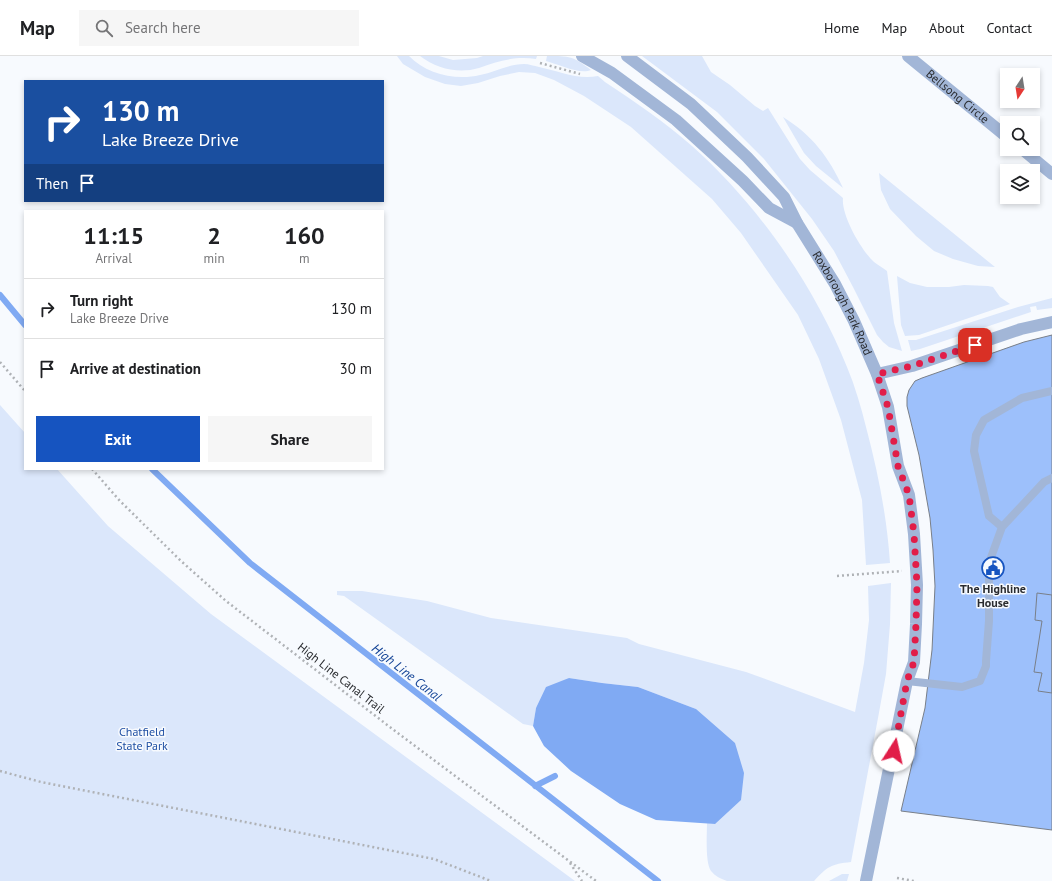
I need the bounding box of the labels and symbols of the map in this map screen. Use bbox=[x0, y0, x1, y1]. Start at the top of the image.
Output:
street label: Bellsong Circle bbox=[923, 66, 992, 126]
north arrow bbox=[1000, 68, 1040, 108]
street label: Roxborough Park Road bbox=[809, 248, 876, 357]
pin bbox=[958, 328, 992, 362]
public building icon: The Highline House bbox=[980, 555, 1006, 581]
place label: The Highline House bbox=[960, 581, 1026, 610]
street label: High Line Canal Trail bbox=[295, 639, 388, 717]
water label: High Line Canal bbox=[368, 640, 445, 705]
park label: Chatfield State Park bbox=[116, 724, 168, 753]
position arrow bbox=[873, 730, 915, 772]

